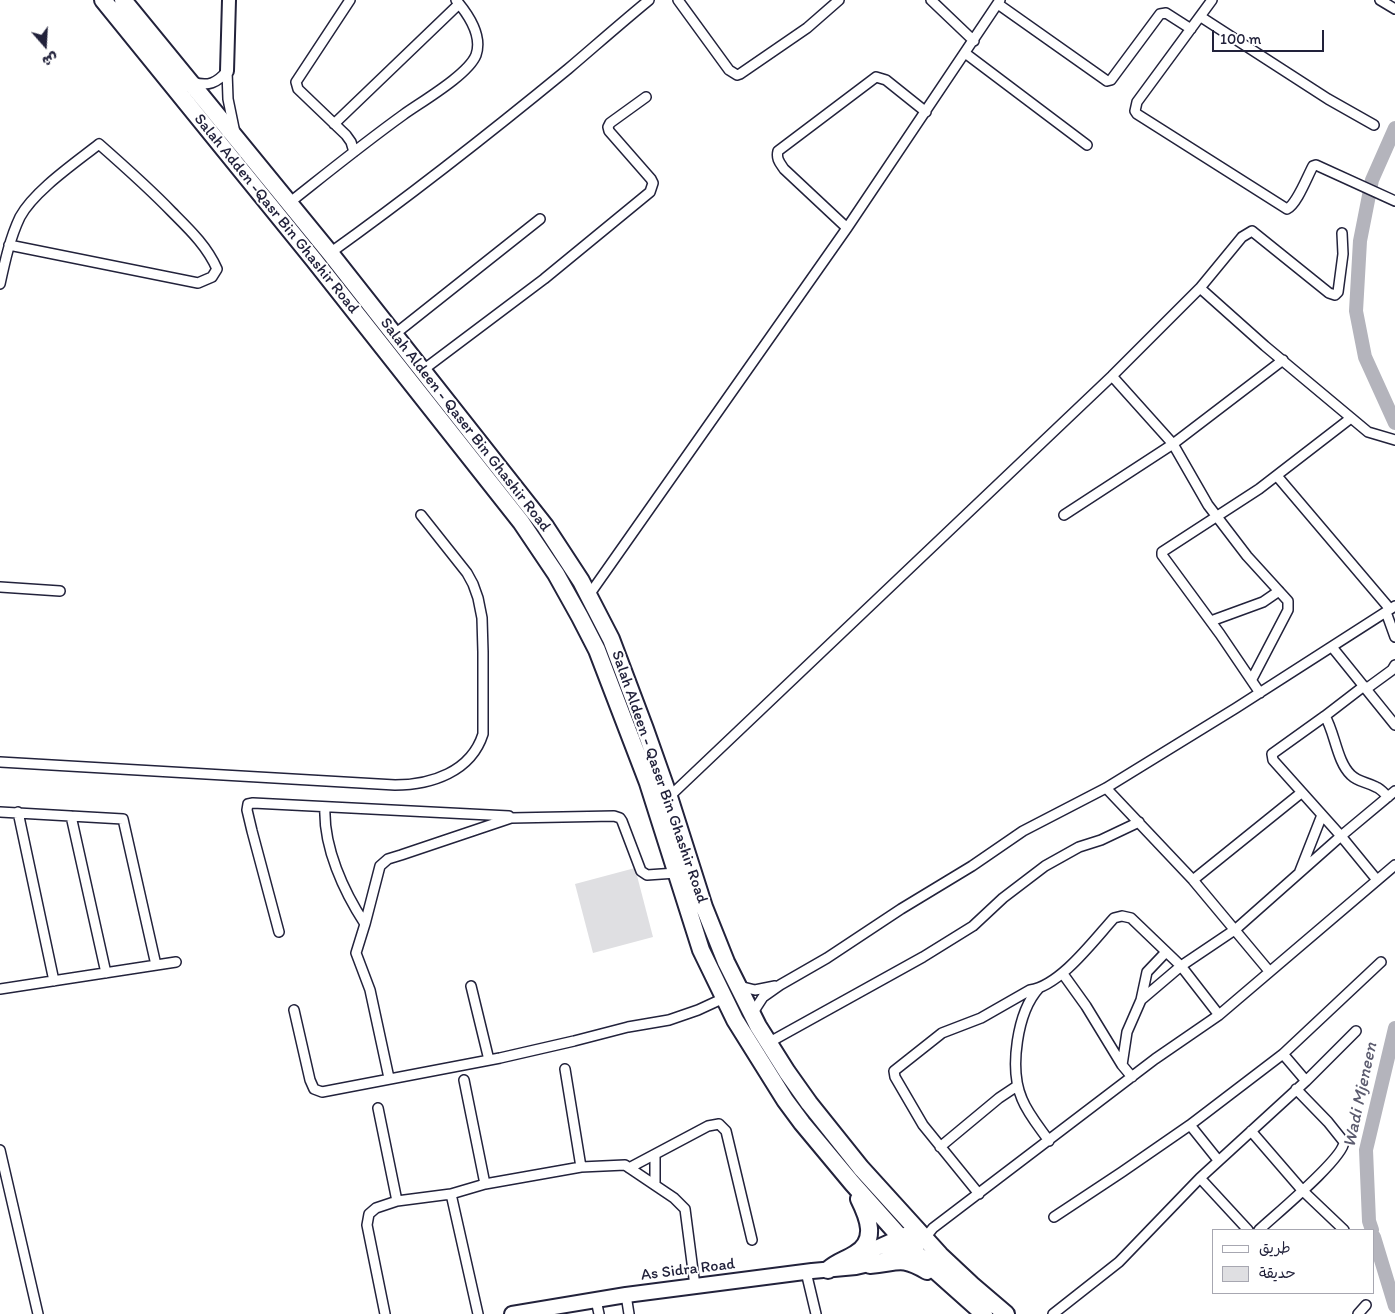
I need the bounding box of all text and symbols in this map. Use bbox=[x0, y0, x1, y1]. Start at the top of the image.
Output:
north arrow bbox=[20, 20, 70, 70]
scale bar bbox=[1215, 20, 1328, 52]
text: 100 m bbox=[1220, 30, 1261, 48]
text: ش bbox=[40, 49, 60, 70]
street label: Salah Adden -Qasr Bin Ghashir Road bbox=[189, 110, 363, 318]
street label: Salah Aldeen - Qaser Bin Ghashir Road bbox=[375, 314, 555, 536]
street label: Salah Aldeen - Qaser Bin Ghashir Road bbox=[607, 648, 711, 906]
water label: Wadi Mjeneen bbox=[1339, 1040, 1383, 1150]
legend bbox=[1212, 1229, 1375, 1294]
text: طريق bbox=[1259, 1239, 1291, 1257]
street label: As Sidra Road bbox=[640, 1255, 736, 1285]
text: حديقة bbox=[1259, 1264, 1296, 1282]

